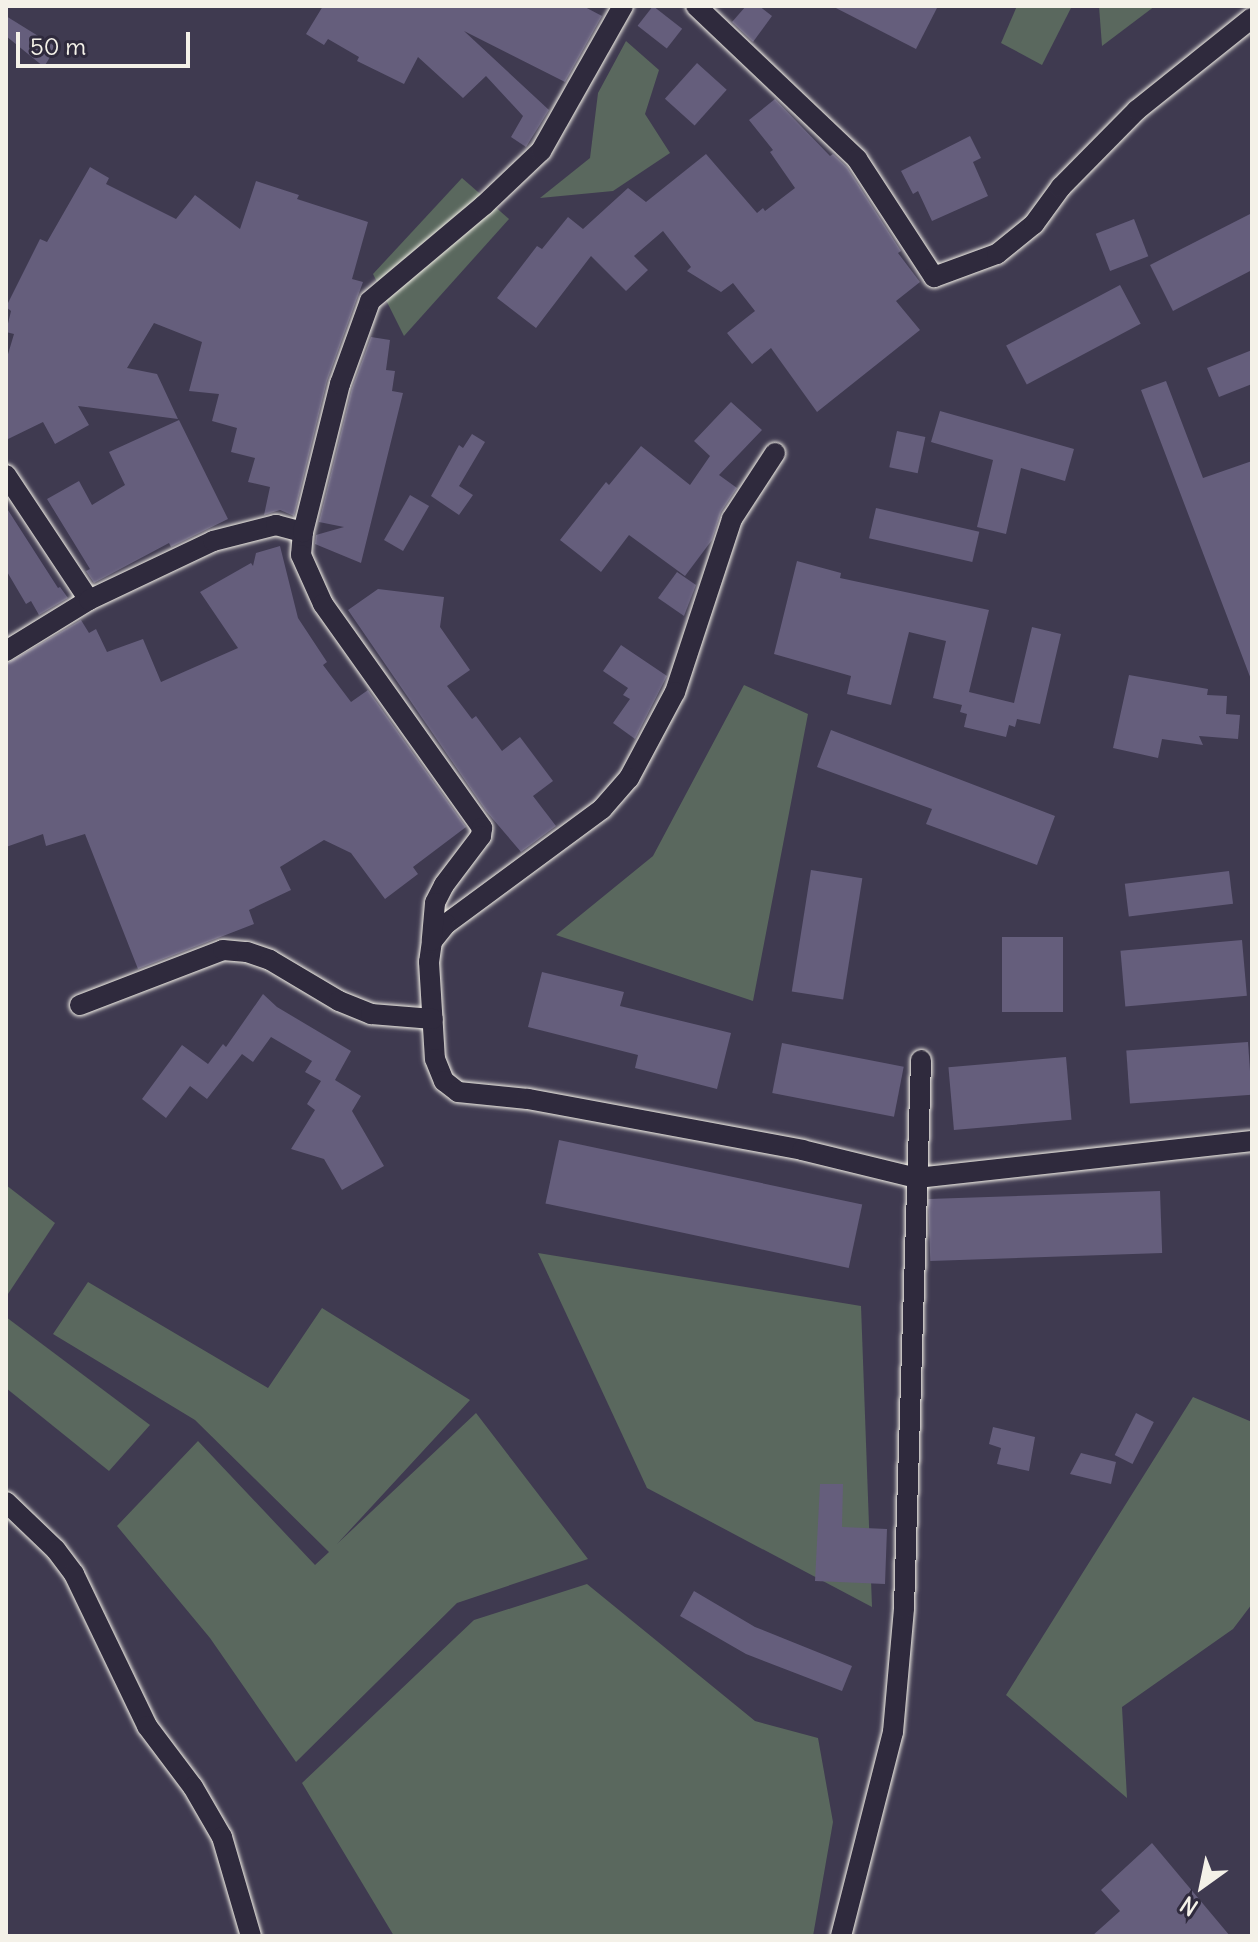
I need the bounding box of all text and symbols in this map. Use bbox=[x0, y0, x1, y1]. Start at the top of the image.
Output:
scale bar bbox=[20, 16, 194, 66]
text: 50 m bbox=[30, 31, 86, 61]
north arrow bbox=[1162, 1846, 1242, 1926]
text: N bbox=[1175, 1890, 1203, 1922]

